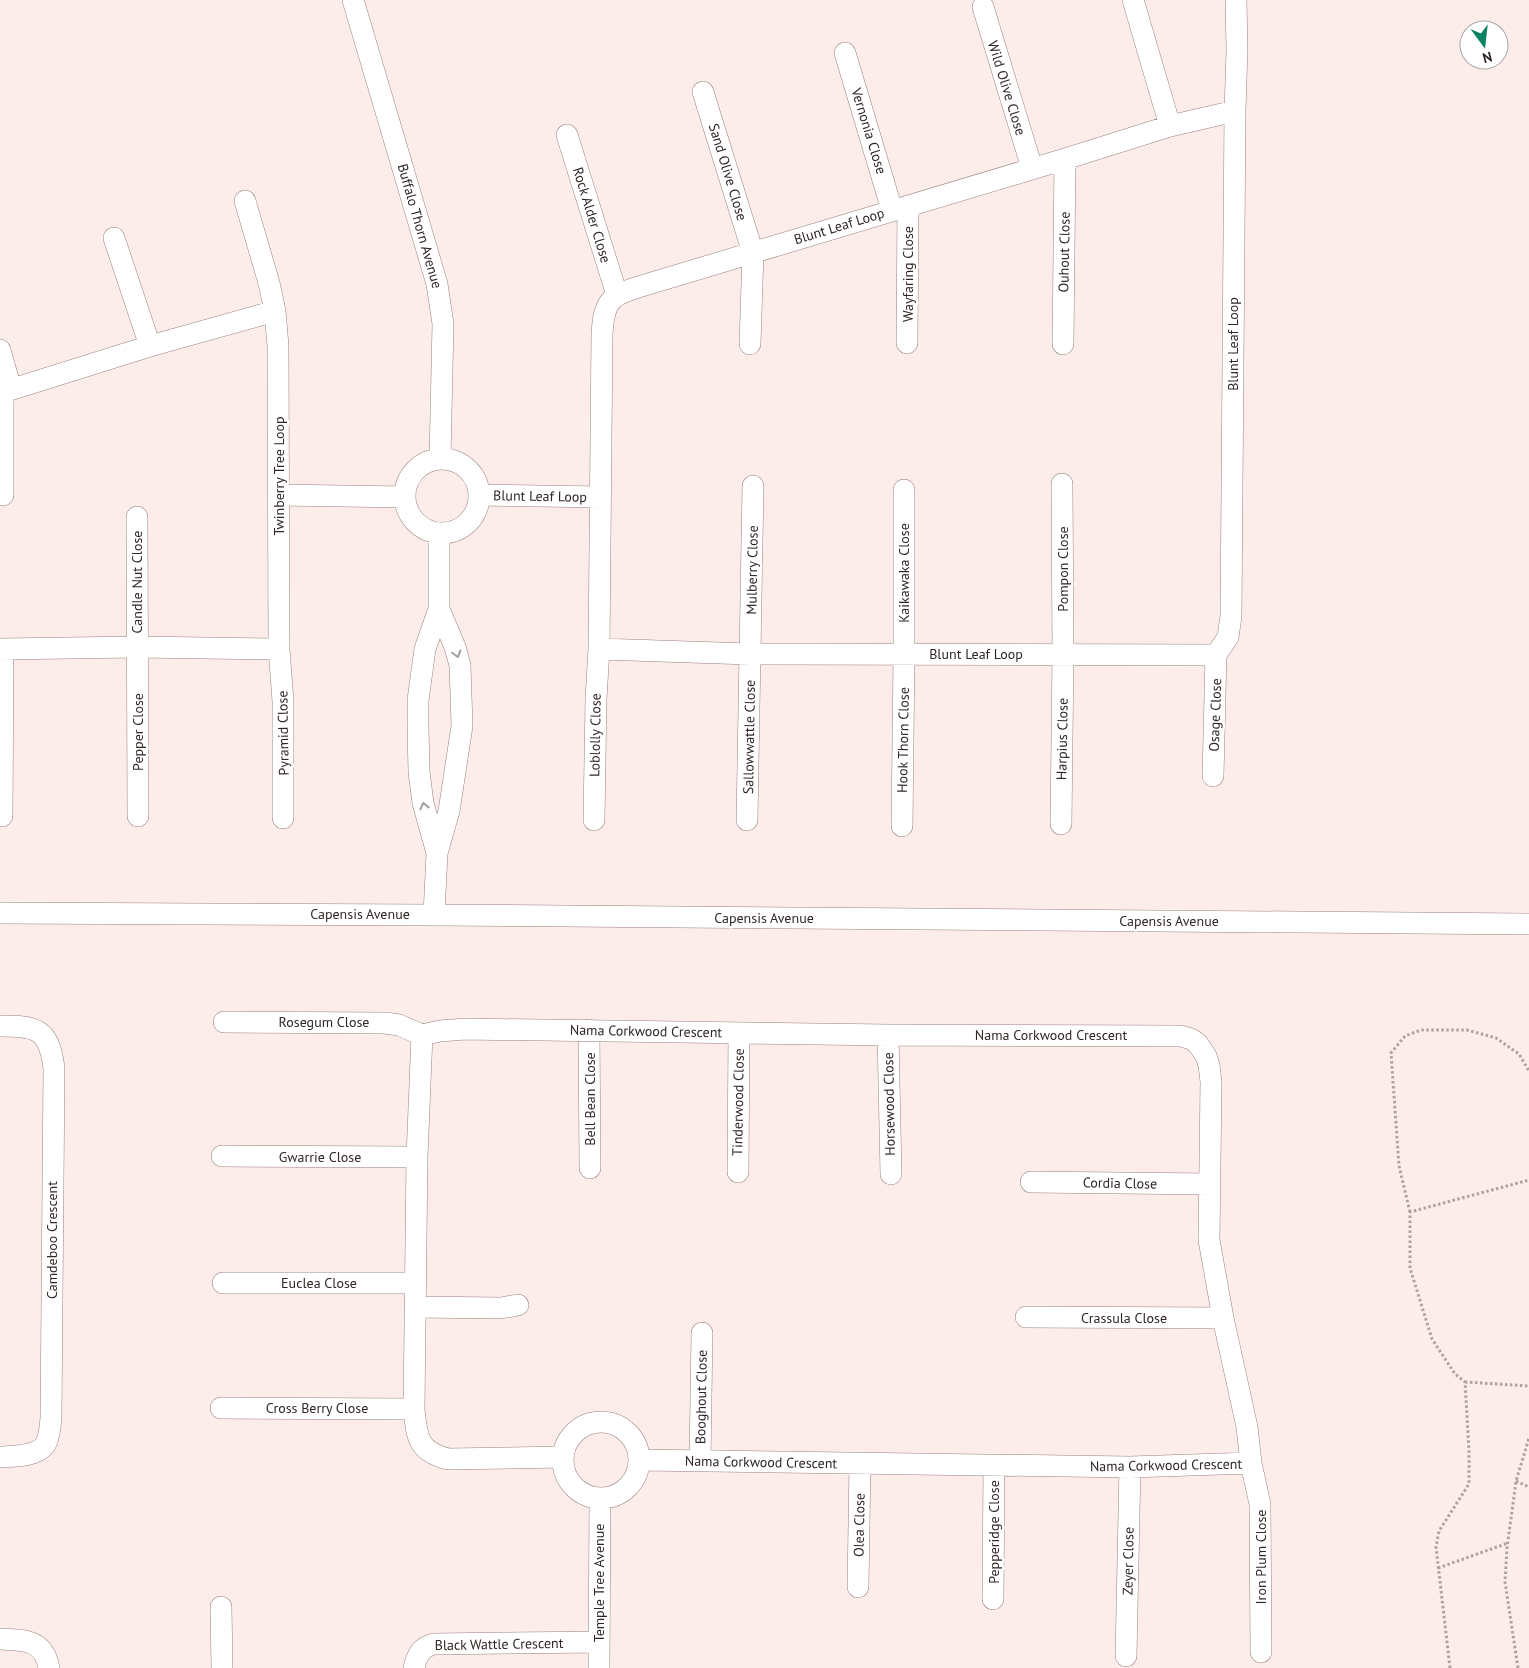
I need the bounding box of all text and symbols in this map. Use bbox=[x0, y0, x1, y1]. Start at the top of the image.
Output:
north arrow bbox=[1459, 20, 1509, 70]
street label: Wild Olive Close bbox=[984, 38, 1030, 138]
text: N bbox=[1481, 48, 1494, 67]
street label: Vernonia Close bbox=[847, 85, 891, 176]
street label: Sand Olive Close bbox=[705, 121, 751, 223]
street label: Buffalo Thorn Avenue bbox=[394, 162, 446, 290]
street label: Rock Alder Close bbox=[569, 165, 615, 265]
street label: Blunt Leaf Loop bbox=[792, 204, 886, 248]
street label: Ouhout Close bbox=[1054, 211, 1074, 293]
street label: Wayfaring Close bbox=[899, 226, 917, 322]
street label: Blunt Leaf Loop bbox=[1224, 297, 1242, 391]
street label: Twinberry Tree Loop bbox=[270, 416, 288, 536]
street label: Blunt Leaf Loop bbox=[493, 486, 587, 506]
street label: Kaikawaka Close bbox=[895, 523, 913, 623]
street label: Mulberry Close bbox=[742, 525, 762, 615]
street label: Pompon Close bbox=[1054, 526, 1072, 612]
street label: Candle Nut Close bbox=[128, 531, 146, 633]
street label: Blunt Leaf Loop bbox=[929, 645, 1023, 663]
one-way arrow bbox=[451, 650, 462, 659]
street label: Osage Close bbox=[1205, 678, 1225, 752]
street label: Sallowwattle Close bbox=[739, 680, 759, 794]
street label: Hook Thorn Close bbox=[893, 687, 913, 793]
street label: Pyramid Close bbox=[273, 690, 293, 776]
street label: Pepper Close bbox=[129, 693, 147, 771]
street label: Loblolly Close bbox=[585, 693, 605, 777]
street label: Harpius Close bbox=[1052, 698, 1072, 780]
one-way arrow bbox=[420, 801, 430, 810]
street label: Capensis Avenue bbox=[310, 905, 410, 923]
street label: Capensis Avenue bbox=[714, 909, 814, 927]
street label: Capensis Avenue bbox=[1119, 912, 1219, 930]
street label: Rosegum Close bbox=[279, 1013, 369, 1031]
street label: Nama Corkwood Crescent bbox=[570, 1021, 723, 1041]
street label: Nama Corkwood Crescent bbox=[975, 1026, 1127, 1044]
street label: Tinderwood Close bbox=[728, 1048, 748, 1156]
street label: Bell Bean Close bbox=[581, 1052, 599, 1146]
street label: Horsewood Close bbox=[879, 1052, 899, 1156]
street label: Gwarrie Close bbox=[279, 1148, 361, 1166]
street label: Cordia Close bbox=[1083, 1173, 1157, 1193]
street label: Camdeboo Crescent bbox=[43, 1181, 61, 1299]
street label: Euclea Close bbox=[281, 1274, 357, 1292]
street label: Crassula Close bbox=[1081, 1309, 1167, 1327]
street label: Booghout Close bbox=[691, 1350, 711, 1444]
street label: Cross Berry Close bbox=[266, 1399, 368, 1417]
street label: Nama Corkwood Crescent bbox=[685, 1452, 838, 1472]
street label: Nama Corkwood Crescent bbox=[1090, 1455, 1243, 1475]
street label: Pepperidge Close bbox=[985, 1480, 1003, 1584]
street label: Olea Close bbox=[849, 1493, 869, 1557]
street label: Iron Plum Close bbox=[1252, 1510, 1270, 1604]
street label: Temple Tree Avenue bbox=[590, 1524, 608, 1642]
street label: Zeyer Close bbox=[1118, 1527, 1138, 1595]
street label: Black Wattle Crescent bbox=[435, 1634, 564, 1654]

